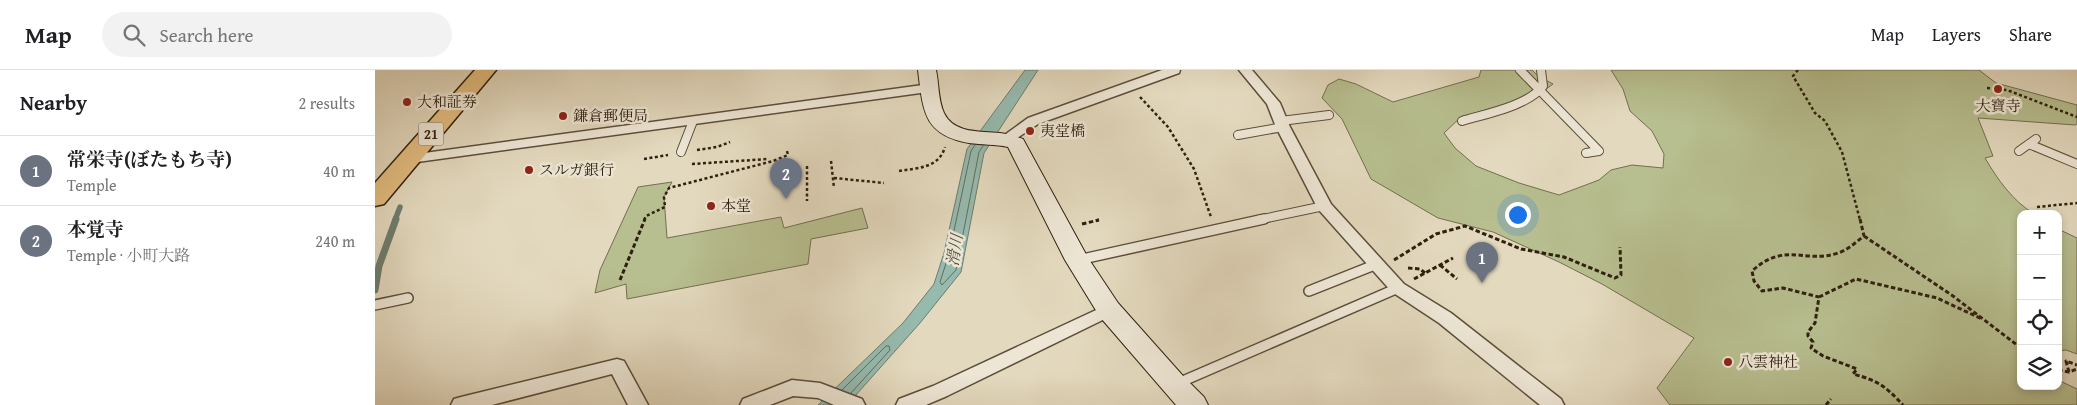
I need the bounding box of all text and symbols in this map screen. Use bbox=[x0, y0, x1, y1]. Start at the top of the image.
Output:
search box bbox=[102, 12, 452, 57]
text: Map bbox=[25, 17, 72, 52]
icon: search bbox=[120, 21, 148, 49]
text: Search here bbox=[160, 21, 253, 49]
text: Map bbox=[1871, 21, 1904, 48]
text: Layers bbox=[1932, 21, 1981, 48]
text: Share bbox=[2009, 21, 2052, 48]
marker: 大寶寺 bbox=[1992, 83, 2004, 95]
text: Nearby bbox=[20, 87, 87, 118]
text: 2 results bbox=[298, 91, 355, 115]
place label: 大和証券 bbox=[417, 91, 477, 112]
place label: 大寶寺 bbox=[1975, 95, 2021, 116]
marker: 大和証券 bbox=[401, 96, 413, 108]
place label: 鎌倉郵便局 bbox=[573, 105, 648, 126]
marker: 鎌倉郵便局 bbox=[557, 110, 569, 122]
place label: 夷堂橋 bbox=[1040, 120, 1085, 141]
road number: 21 bbox=[419, 122, 443, 146]
marker: 夷堂橋 bbox=[1024, 125, 1036, 137]
text: 常栄寺(ぼたもち寺) bbox=[67, 145, 232, 173]
pin: 2 bbox=[770, 158, 802, 199]
text: 1 bbox=[32, 159, 40, 183]
text: 40 m bbox=[323, 159, 355, 183]
place label: スルガ銀行 bbox=[539, 159, 614, 180]
marker: スルガ銀行 bbox=[523, 164, 535, 176]
text: Temple bbox=[67, 173, 117, 197]
place label: 本堂 bbox=[721, 195, 751, 216]
marker: 本堂 bbox=[705, 200, 717, 212]
your location bbox=[1505, 202, 1531, 228]
map controls bbox=[2017, 210, 2062, 390]
button: + bbox=[2017, 210, 2062, 255]
text: 本覚寺 bbox=[67, 215, 124, 243]
text: 2 bbox=[32, 229, 40, 253]
text: 240 m bbox=[315, 229, 355, 253]
water label: 滑川 bbox=[940, 230, 969, 268]
pin: 1 bbox=[1466, 242, 1498, 283]
text: Temple · 小町大路 bbox=[67, 243, 190, 267]
button: − bbox=[2017, 255, 2062, 300]
button: locate bbox=[2017, 300, 2062, 345]
button: layers bbox=[2017, 345, 2062, 390]
place label: 八雲神社 bbox=[1738, 351, 1798, 372]
marker: 八雲神社 bbox=[1722, 356, 1734, 368]

